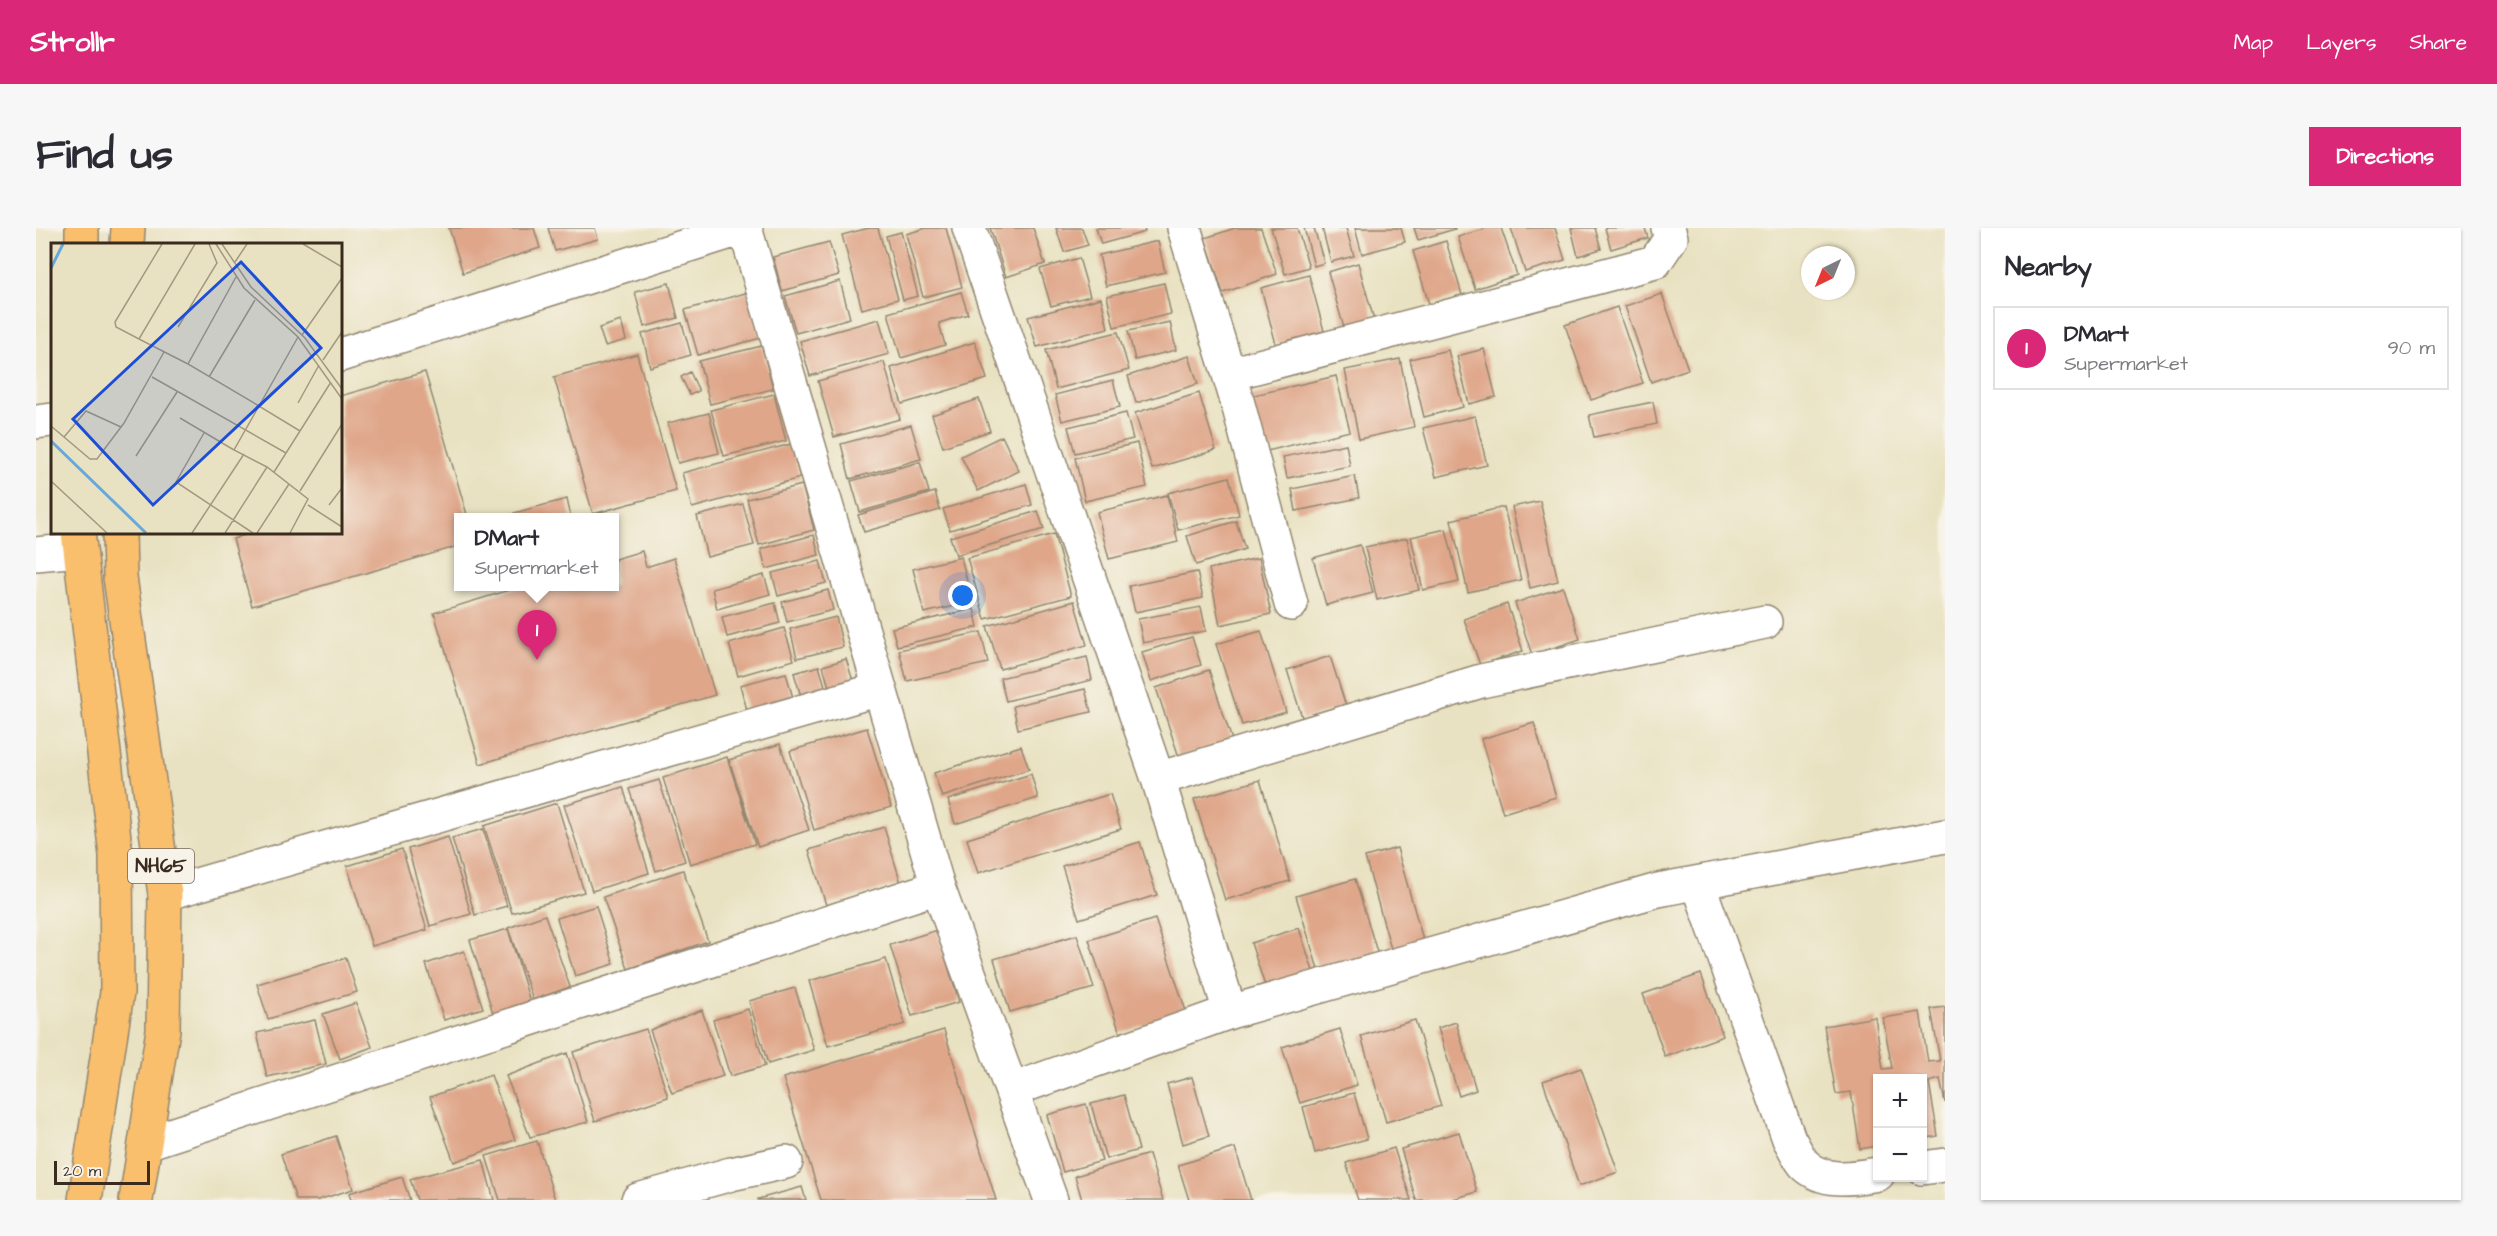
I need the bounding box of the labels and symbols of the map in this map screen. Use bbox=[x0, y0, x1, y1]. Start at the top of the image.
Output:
inset map bbox=[51, 243, 342, 534]
north arrow bbox=[1801, 246, 1855, 300]
your location bbox=[948, 581, 977, 610]
pin: 1 bbox=[518, 610, 556, 660]
road number: NH65 bbox=[128, 849, 194, 883]
scale bar bbox=[54, 1158, 150, 1186]

